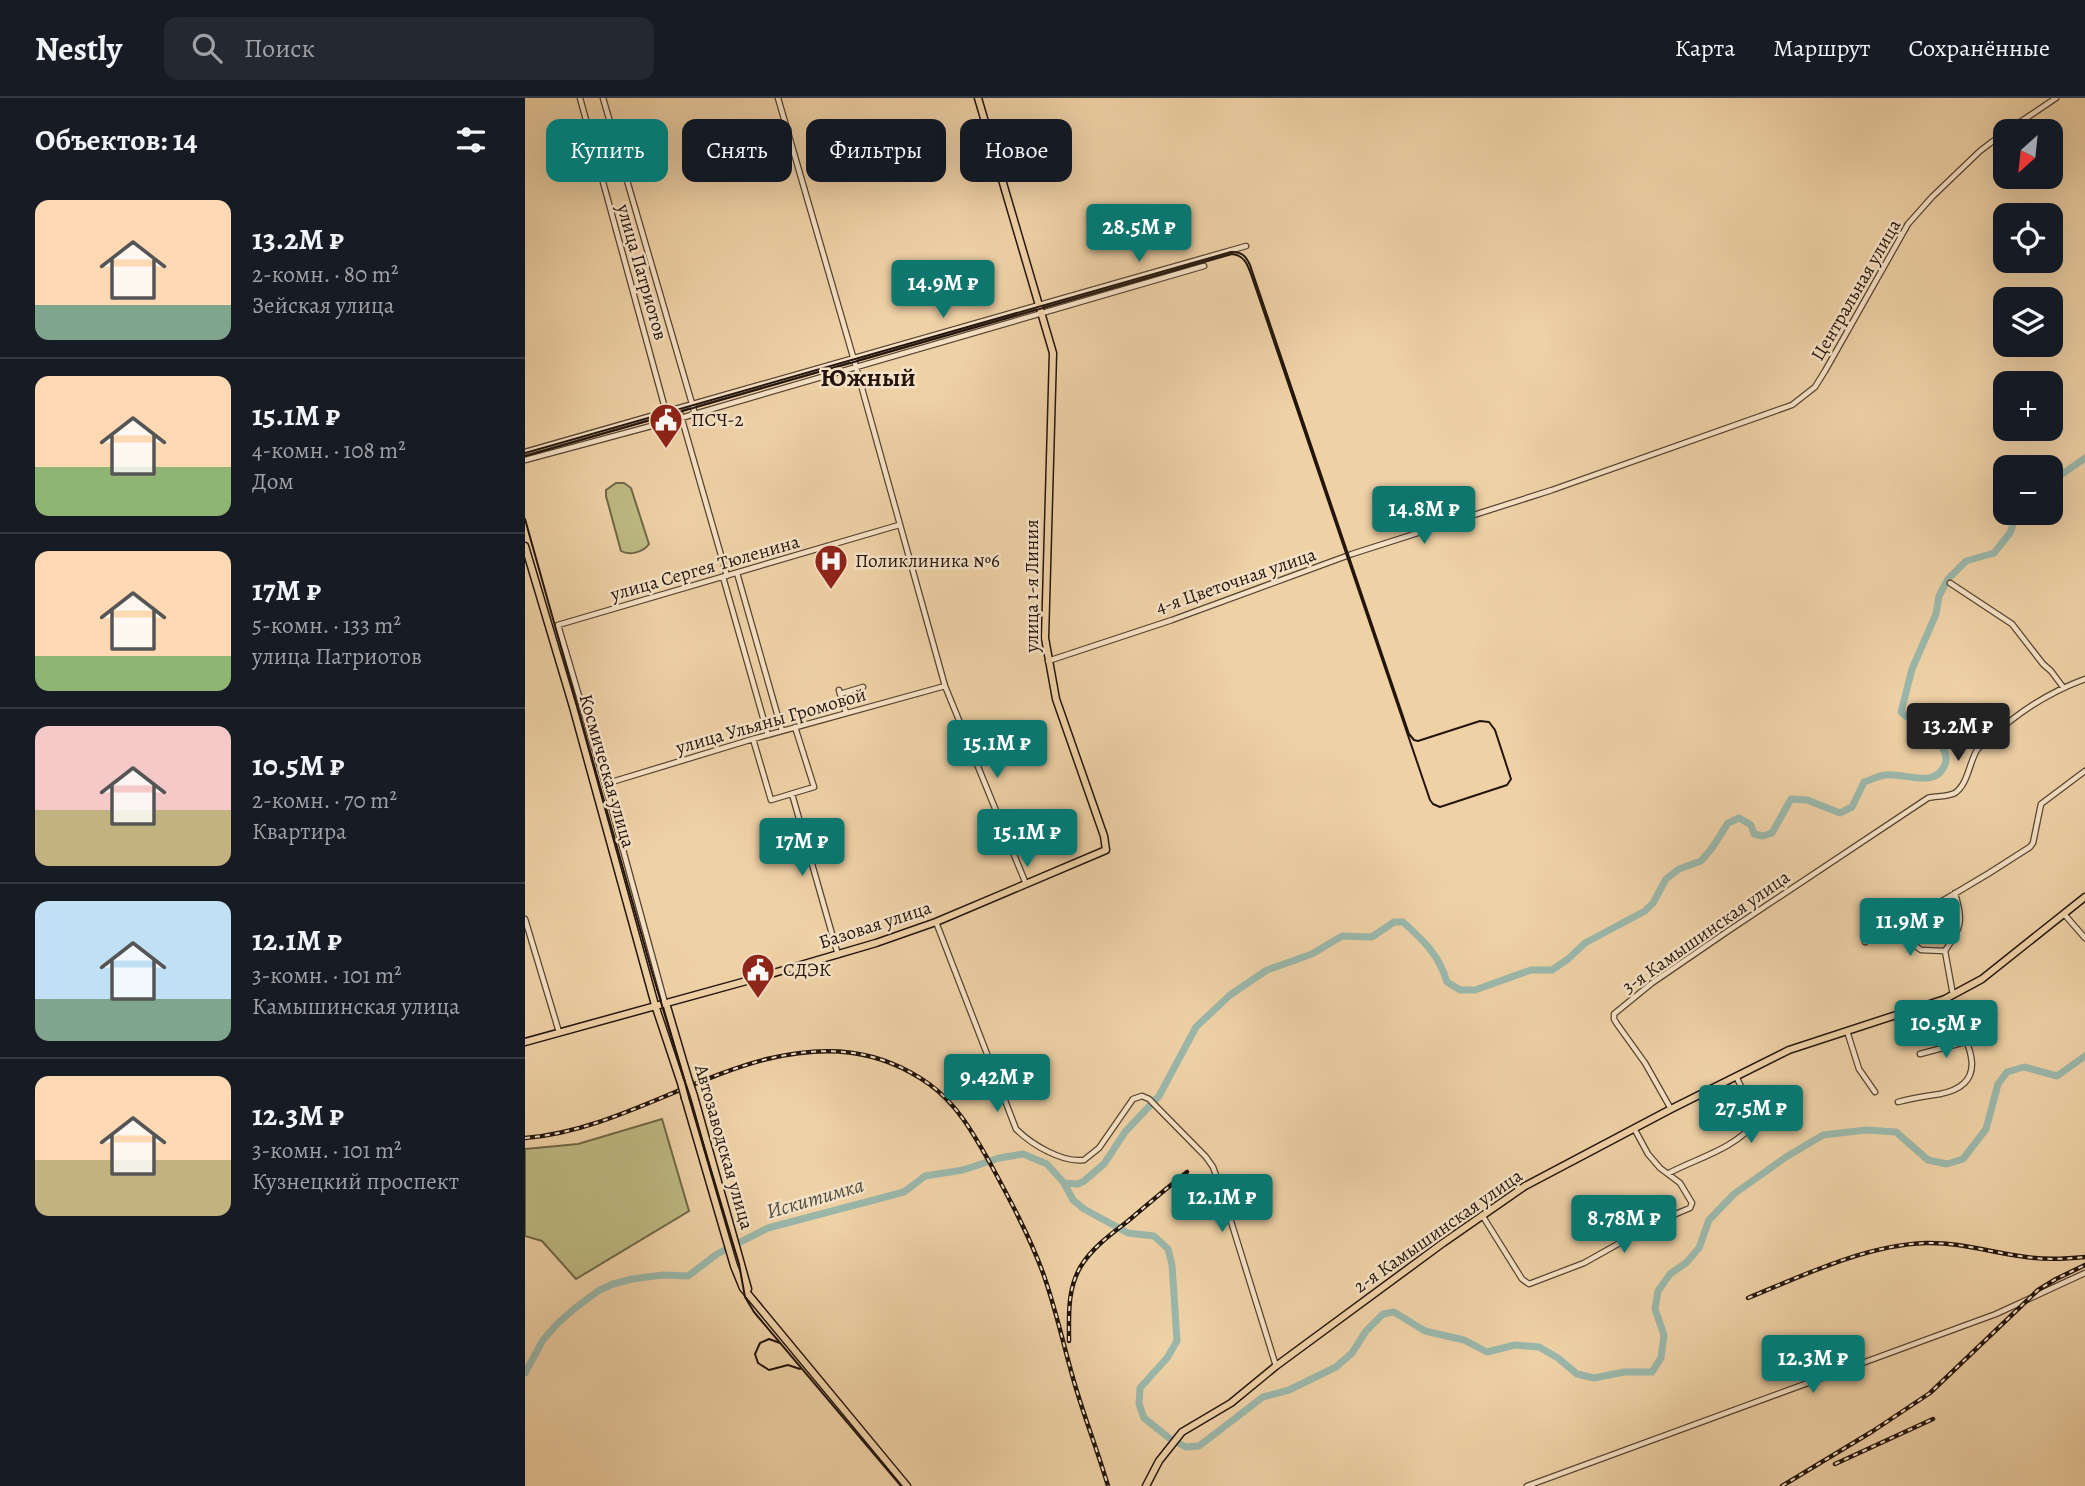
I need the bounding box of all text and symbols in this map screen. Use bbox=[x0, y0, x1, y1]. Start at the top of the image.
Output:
search box bbox=[164, 17, 654, 80]
text: Nestly bbox=[35, 26, 122, 71]
icon: search bbox=[188, 29, 226, 67]
text: Поиск bbox=[244, 31, 315, 66]
text: Карта bbox=[1675, 32, 1735, 64]
text: Маршрут bbox=[1773, 32, 1871, 64]
text: Сохранённые bbox=[1909, 32, 2050, 64]
chip: Купить bbox=[546, 119, 668, 182]
chip: Снять bbox=[682, 119, 792, 182]
chip: Фильтры bbox=[806, 119, 946, 182]
chip: Новое bbox=[960, 119, 1072, 182]
north arrow bbox=[1993, 119, 2063, 189]
map controls bbox=[1993, 119, 2063, 525]
text: Объектов: 14 bbox=[35, 120, 197, 160]
icon: filters bbox=[452, 121, 490, 159]
street label: улица Патриотов bbox=[610, 200, 674, 343]
button: locate bbox=[1993, 203, 2063, 273]
pin: 28.5M ₽ bbox=[1074, 204, 1204, 264]
text: 28.5M ₽ bbox=[1102, 211, 1176, 242]
street label: Центральная улица bbox=[1805, 214, 1907, 366]
text: 13.2M ₽ bbox=[252, 219, 344, 259]
icon: home bbox=[91, 228, 175, 312]
text: 2-комн. · 80 m² bbox=[252, 259, 398, 290]
pin: 14.9M ₽ bbox=[878, 260, 1008, 320]
text: 14.9M ₽ bbox=[907, 267, 979, 298]
button: layers bbox=[1993, 287, 2063, 357]
text: Зейская улица bbox=[252, 290, 394, 321]
district label: Южный bbox=[820, 360, 916, 395]
button: + bbox=[1993, 371, 2063, 441]
text: 15.1M ₽ bbox=[252, 395, 340, 435]
public building icon: ПСЧ-2 bbox=[647, 401, 685, 450]
icon: home bbox=[91, 404, 175, 488]
place label: ПСЧ-2 bbox=[691, 407, 743, 433]
text: 4-комн. · 108 m² bbox=[252, 435, 406, 466]
button: − bbox=[1993, 455, 2063, 525]
text: Дом bbox=[252, 466, 294, 497]
pin: 14.8M ₽ bbox=[1359, 486, 1489, 546]
text: 14.8M ₽ bbox=[1388, 493, 1460, 524]
street label: улица 1-я Линия bbox=[1019, 519, 1045, 654]
street label: улица Сергея Тюленина bbox=[607, 529, 803, 608]
street label: 4-я Цветочная улица bbox=[1152, 541, 1320, 621]
hospital icon: Поликлиника №6 bbox=[812, 542, 850, 591]
place label: Поликлиника №6 bbox=[855, 548, 1000, 574]
text: 17M ₽ bbox=[252, 570, 321, 610]
icon: home bbox=[91, 579, 175, 663]
text: 5-комн. · 133 m² bbox=[252, 610, 401, 641]
text: улица Патриотов bbox=[252, 641, 422, 672]
street label: улица Ульяны Громовой bbox=[672, 681, 869, 761]
street label: Космическая улица bbox=[573, 691, 641, 851]
pin: 13.2M ₽ bbox=[1893, 704, 2023, 763]
text: 13.2M ₽ bbox=[1923, 710, 1993, 741]
pin: 15.1M ₽ bbox=[932, 720, 1062, 780]
text: 15.1M ₽ bbox=[963, 727, 1031, 758]
text: 10.5M ₽ bbox=[252, 745, 345, 785]
icon: home bbox=[91, 754, 175, 838]
text: 2-комн. · 70 m² bbox=[252, 785, 397, 816]
pin: 15.1M ₽ bbox=[962, 810, 1092, 869]
text: Квартира bbox=[252, 816, 347, 847]
text: 15.1M ₽ bbox=[993, 816, 1061, 847]
pin: 17M ₽ bbox=[753, 818, 851, 878]
text: 17M ₽ bbox=[775, 825, 829, 856]
street label: 3-я Камышинская улица bbox=[1617, 864, 1795, 1000]
street label: Базовая улица bbox=[815, 894, 935, 955]
pin: 11.9M ₽ bbox=[1845, 898, 1975, 958]
text: 11.9M ₽ bbox=[1876, 905, 1944, 936]
text: 12.1M ₽ bbox=[252, 920, 342, 960]
icon: home bbox=[91, 929, 175, 1013]
public building icon: СДЭК bbox=[739, 951, 777, 1000]
place label: СДЭК bbox=[783, 957, 831, 983]
text: 3-комн. · 101 m² bbox=[252, 960, 402, 991]
text: Камышинская улица bbox=[252, 991, 460, 1022]
pin: 10.5M ₽ bbox=[1881, 1000, 2011, 1060]
text: 10.5M ₽ bbox=[1911, 1007, 1981, 1038]
pin: 9.42M ₽ bbox=[932, 1054, 1062, 1114]
street label: Автозаводская улица bbox=[688, 1060, 760, 1233]
text: 9.42M ₽ bbox=[960, 1061, 1034, 1092]
pin: 27.5M ₽ bbox=[1686, 1086, 1816, 1145]
text: 27.5M ₽ bbox=[1715, 1092, 1787, 1123]
text: 12.3M ₽ bbox=[252, 1095, 344, 1135]
icon: home bbox=[91, 1104, 175, 1188]
text: 3-комн. · 101 m² bbox=[252, 1135, 402, 1166]
street label: 2-я Камышинская улица bbox=[1348, 1163, 1528, 1299]
text: Кузнецкий проспект bbox=[252, 1166, 459, 1197]
water label: Искитимка bbox=[763, 1171, 867, 1225]
pin: 12.1M ₽ bbox=[1157, 1174, 1287, 1234]
text: 12.1M ₽ bbox=[1188, 1181, 1256, 1212]
pin: 8.78M ₽ bbox=[1559, 1196, 1689, 1255]
text: 8.78M ₽ bbox=[1587, 1202, 1661, 1233]
pin: 12.3M ₽ bbox=[1748, 1336, 1878, 1395]
text: 12.3M ₽ bbox=[1778, 1342, 1848, 1373]

